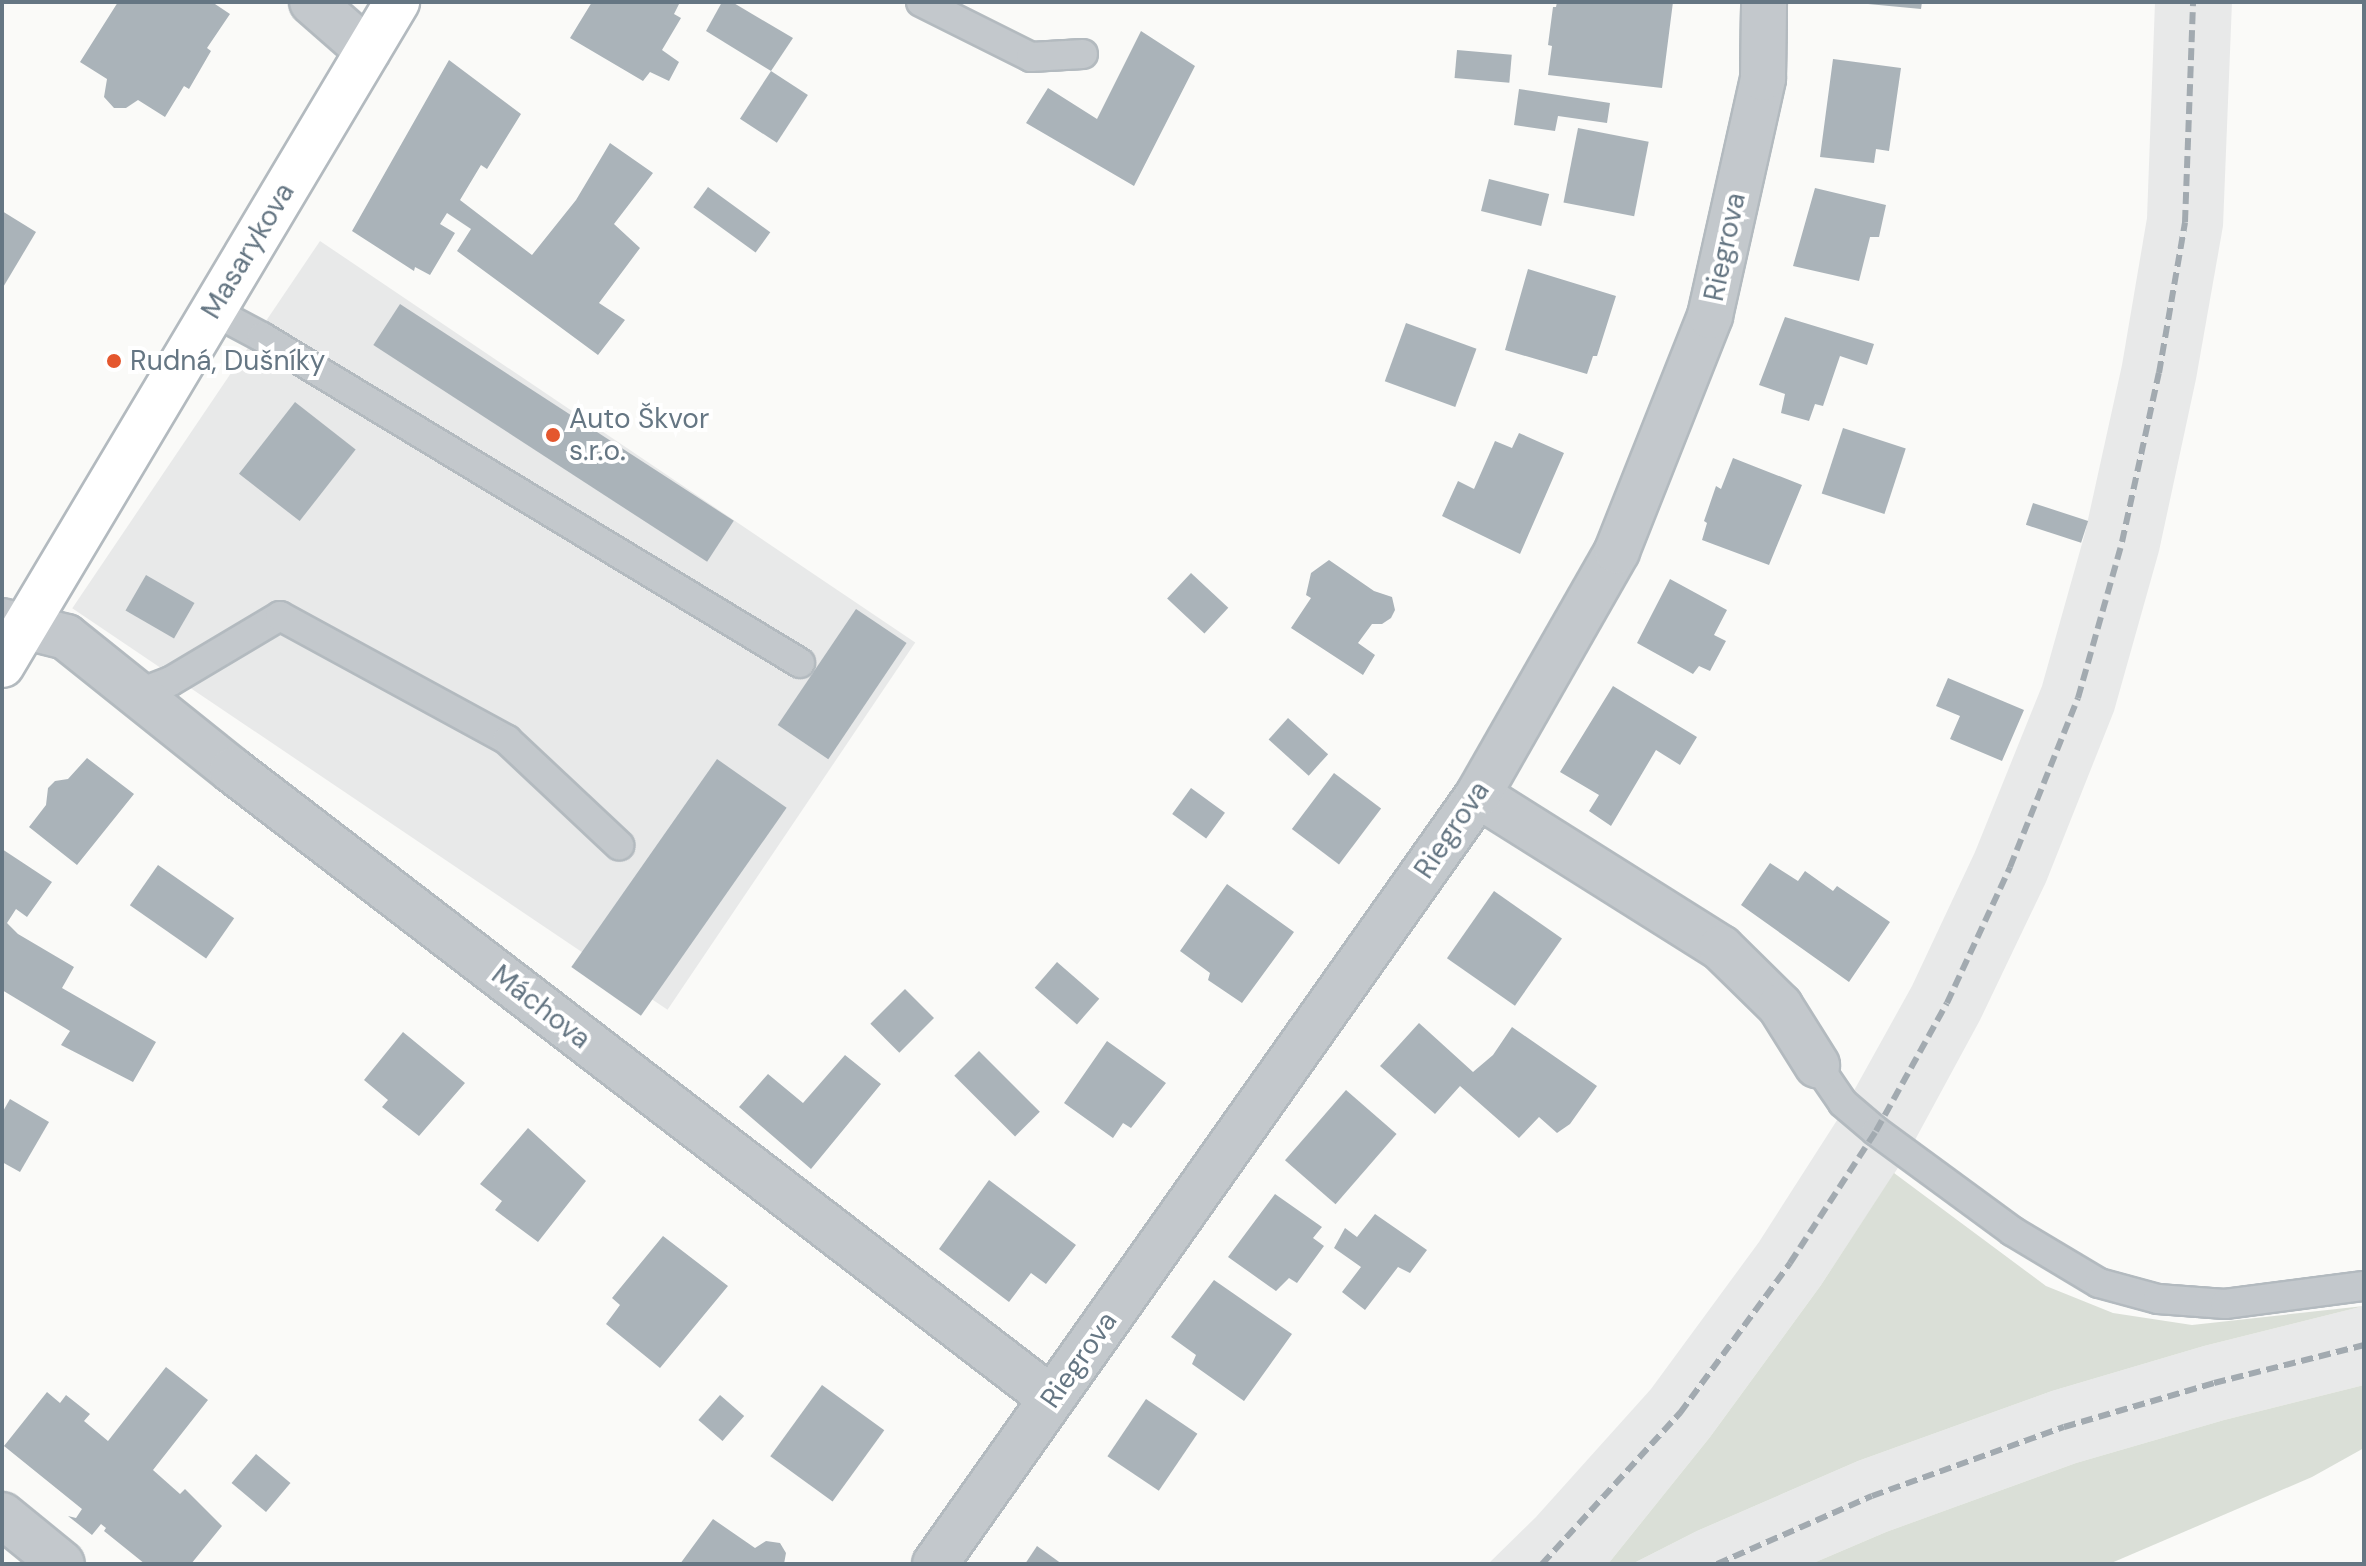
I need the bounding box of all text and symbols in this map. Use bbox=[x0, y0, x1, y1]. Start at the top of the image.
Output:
street label: Masarykova bbox=[194, 177, 302, 325]
street label: Riegrova bbox=[1697, 190, 1753, 304]
place label: Rudná, Dušníky bbox=[130, 344, 325, 378]
marker: Rudná, Dušníky bbox=[105, 352, 123, 370]
place label: Auto Škvor s.r.o. bbox=[569, 402, 709, 468]
marker: Auto Škvor s.r.o. bbox=[544, 426, 562, 444]
street label: Riegrova bbox=[1407, 775, 1497, 885]
street label: Máchova bbox=[485, 958, 597, 1056]
street label: Riegrova bbox=[1034, 1305, 1124, 1415]

